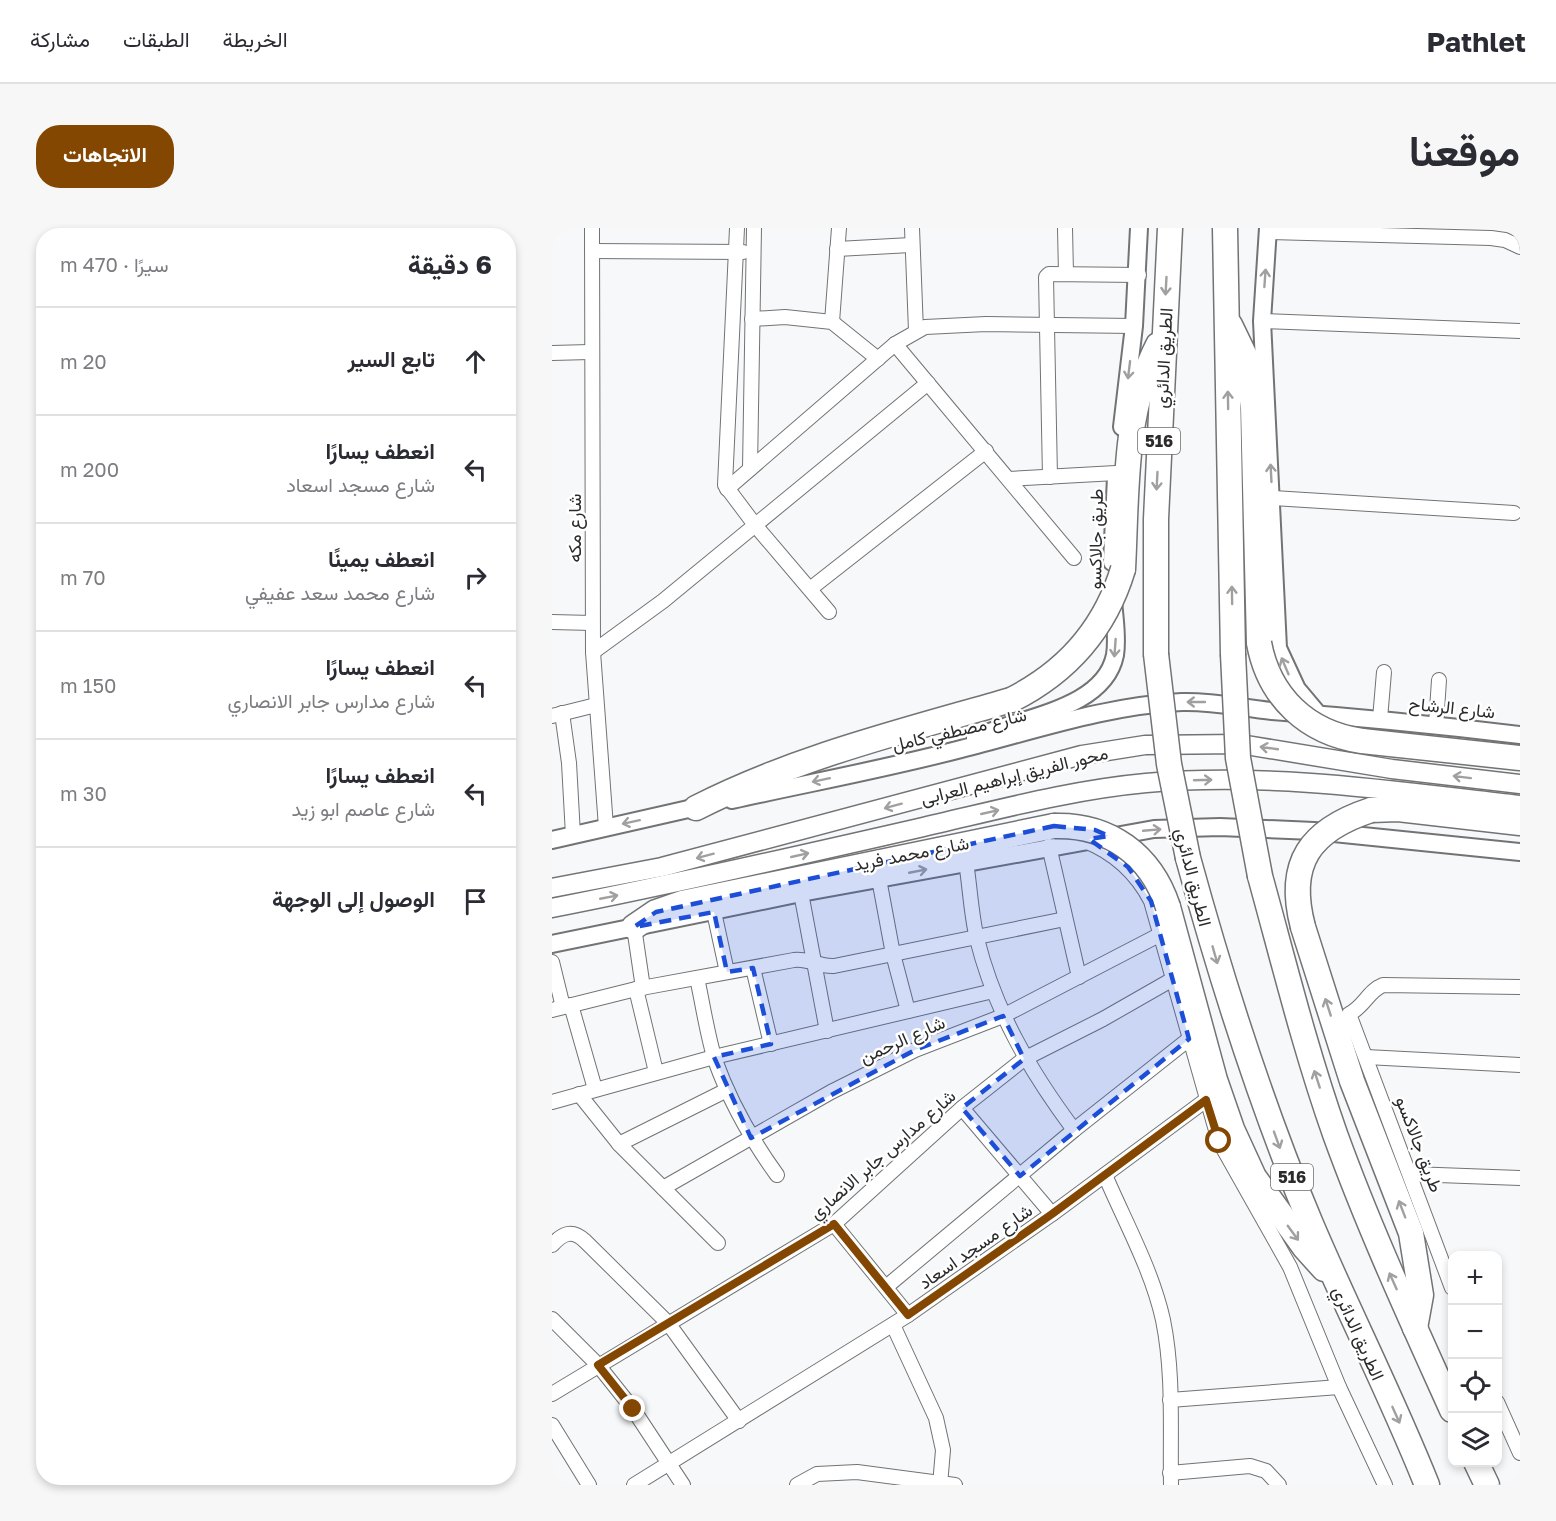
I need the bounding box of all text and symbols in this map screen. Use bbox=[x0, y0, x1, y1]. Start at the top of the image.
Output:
text: Pathlet bbox=[1426, 25, 1526, 58]
text: مشاركة bbox=[30, 26, 90, 52]
text: الطبقات bbox=[123, 26, 190, 52]
text: الخريطة bbox=[223, 26, 288, 52]
button: الاتجاهات bbox=[36, 125, 174, 188]
text: موقعنا bbox=[1409, 125, 1520, 175]
text: 6 دقيقة bbox=[408, 249, 492, 280]
text: سيرًا · 470 m bbox=[60, 252, 169, 276]
one-way arrow bbox=[1260, 269, 1271, 289]
one-way arrow bbox=[1161, 276, 1172, 296]
street label: الطريق الدائري bbox=[1149, 307, 1182, 409]
text: تابع السير bbox=[347, 345, 435, 372]
icon: ahead bbox=[459, 345, 492, 378]
text: 20 m bbox=[60, 349, 107, 373]
one-way arrow bbox=[1123, 360, 1134, 379]
one-way arrow bbox=[1222, 391, 1234, 411]
road number: 516 bbox=[1138, 428, 1180, 454]
text: انعطف يسارًا bbox=[325, 437, 435, 464]
icon: left bbox=[459, 453, 492, 486]
text: 200 m bbox=[60, 457, 119, 481]
one-way arrow bbox=[1266, 463, 1277, 483]
one-way arrow bbox=[1152, 471, 1163, 491]
text: شارع مسجد اسعاد bbox=[286, 472, 435, 496]
street label: طريق جالاكسو bbox=[1083, 488, 1108, 590]
street label: شارع مكه bbox=[563, 494, 587, 562]
text: انعطف يمينًا bbox=[328, 545, 435, 572]
icon: right bbox=[459, 561, 492, 594]
text: 70 m bbox=[60, 565, 106, 589]
text: شارع محمد سعد عفيفي bbox=[245, 580, 435, 604]
one-way arrow bbox=[1226, 586, 1238, 606]
one-way arrow bbox=[1109, 637, 1120, 657]
text: انعطف يسارًا bbox=[325, 653, 435, 680]
one-way arrow bbox=[1279, 658, 1290, 676]
icon: left bbox=[459, 669, 492, 702]
text: 150 m bbox=[60, 673, 116, 697]
text: شارع مدارس جابر الانصاري bbox=[228, 688, 435, 712]
street label: شارع الرشاح bbox=[1408, 692, 1496, 724]
one-way arrow bbox=[1187, 696, 1207, 708]
street label: شارع مصطفي كامل bbox=[890, 703, 1030, 760]
street label: محور الفريق إبراهيم العرابى bbox=[918, 741, 1110, 811]
one-way arrow bbox=[1260, 742, 1280, 753]
text: انعطف يسارًا bbox=[325, 761, 435, 788]
one-way arrow bbox=[1452, 772, 1472, 783]
one-way arrow bbox=[1193, 774, 1213, 785]
one-way arrow bbox=[812, 775, 831, 787]
icon: left bbox=[459, 777, 492, 810]
text: 30 m bbox=[60, 781, 107, 805]
text: شارع عاصم ابو زيد bbox=[292, 796, 435, 820]
one-way arrow bbox=[884, 801, 903, 813]
one-way arrow bbox=[980, 805, 999, 817]
one-way arrow bbox=[621, 817, 641, 828]
one-way arrow bbox=[1141, 824, 1161, 835]
street label: الطريق الدائري bbox=[1166, 825, 1217, 930]
street label: شارع محمد فريد bbox=[851, 831, 971, 877]
one-way arrow bbox=[790, 849, 809, 861]
one-way arrow bbox=[696, 851, 715, 862]
one-way arrow bbox=[908, 865, 928, 876]
text: الوصول إلى الوجهة bbox=[272, 885, 435, 912]
icon: arrive bbox=[459, 885, 492, 918]
one-way arrow bbox=[599, 891, 619, 902]
one-way arrow bbox=[1210, 945, 1221, 964]
one-way arrow bbox=[1322, 998, 1333, 1017]
street label: شارع الرحمن bbox=[856, 1010, 949, 1069]
one-way arrow bbox=[1311, 1070, 1322, 1089]
street label: شارع مدارس جابر الانصاري bbox=[804, 1084, 963, 1227]
street label: طريق جالاكسو bbox=[1391, 1093, 1448, 1195]
route start bbox=[1205, 1127, 1231, 1153]
one-way arrow bbox=[1273, 1130, 1284, 1148]
road number: 516 bbox=[1271, 1164, 1313, 1190]
street label: شارع مسجد اسعاد bbox=[914, 1199, 1037, 1295]
one-way arrow bbox=[1396, 1201, 1407, 1219]
one-way arrow bbox=[1287, 1224, 1299, 1240]
map controls bbox=[1448, 1251, 1502, 1467]
button: + bbox=[1448, 1251, 1502, 1305]
one-way arrow bbox=[1387, 1272, 1399, 1290]
street label: الطريق الدائري bbox=[1324, 1283, 1390, 1386]
button: − bbox=[1448, 1305, 1502, 1359]
button: locate bbox=[1448, 1359, 1502, 1413]
route end bbox=[619, 1395, 645, 1421]
one-way arrow bbox=[1391, 1405, 1402, 1424]
button: layers bbox=[1448, 1413, 1502, 1467]

